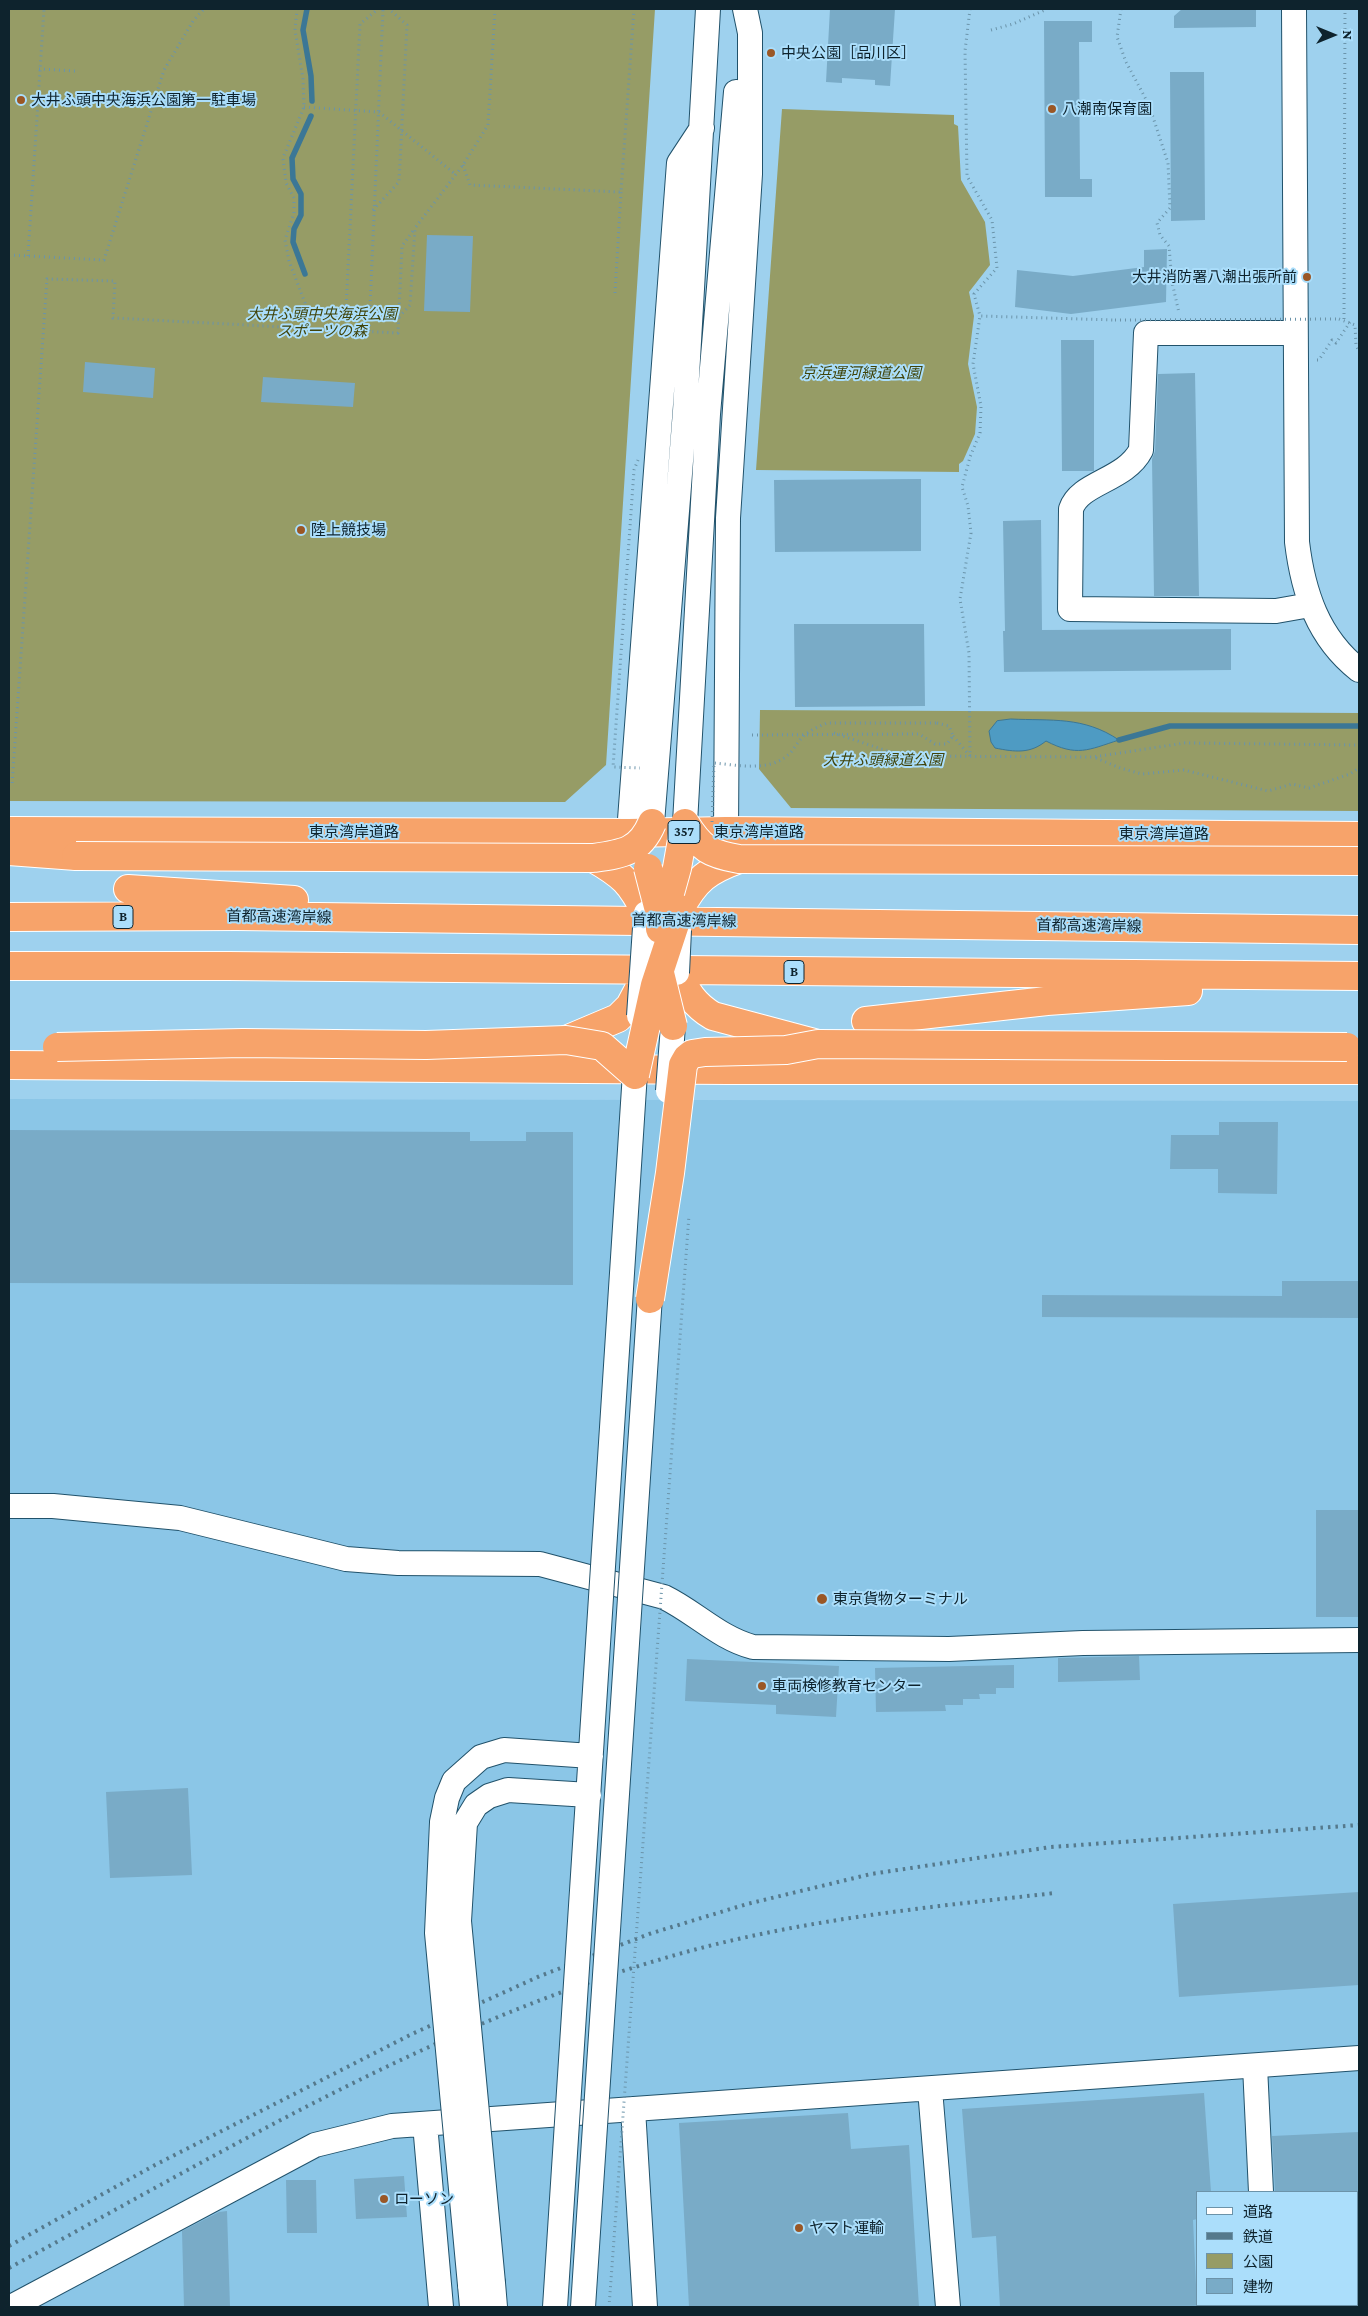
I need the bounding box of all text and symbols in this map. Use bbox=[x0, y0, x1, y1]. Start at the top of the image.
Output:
north arrow bbox=[1308, 10, 1358, 60]
text: N bbox=[1340, 30, 1356, 40]
place label: 中央公園［品川区］ bbox=[781, 44, 916, 62]
marker: 中央公園［品川区］ bbox=[765, 47, 777, 59]
place label: 大井ふ頭中央海浜公園第一駐車場 bbox=[31, 91, 256, 109]
marker: 大井ふ頭中央海浜公園第一駐車場 bbox=[15, 94, 27, 106]
place label: 八潮南保育園 bbox=[1062, 100, 1152, 118]
marker: 八潮南保育園 bbox=[1046, 103, 1058, 115]
place label: 大井消防署八潮出張所前 bbox=[1132, 268, 1297, 286]
marker: 大井消防署八潮出張所前 bbox=[1301, 271, 1313, 283]
park label: 大井ふ頭中央海浜公園 スポーツの森 bbox=[247, 305, 397, 340]
park label: 京浜運河緑道公園 bbox=[801, 364, 921, 382]
place label: 陸上競技場 bbox=[311, 521, 386, 539]
marker: 陸上競技場 bbox=[295, 524, 307, 536]
park label: 大井ふ頭緑道公園 bbox=[823, 751, 943, 769]
road number: 357 bbox=[668, 820, 700, 844]
street label: 東京湾岸道路 bbox=[309, 823, 399, 841]
street label: 東京湾岸道路 bbox=[714, 823, 804, 841]
street label: 東京湾岸道路 bbox=[1119, 825, 1209, 843]
road number: B bbox=[113, 906, 133, 929]
street label: 首都高速湾岸線 bbox=[226, 907, 332, 927]
street label: 首都高速湾岸線 bbox=[631, 911, 737, 931]
street label: 首都高速湾岸線 bbox=[1036, 916, 1142, 936]
road number: B bbox=[784, 960, 804, 984]
place label: 東京貨物ターミナル bbox=[833, 1590, 968, 1608]
marker: 東京貨物ターミナル bbox=[815, 1592, 829, 1606]
place label: 車両検修教育センター bbox=[772, 1677, 922, 1695]
marker: 車両検修教育センター bbox=[756, 1680, 768, 1692]
place label: ローソン bbox=[394, 2190, 454, 2208]
legend bbox=[1196, 2191, 1358, 2306]
marker: ローソン bbox=[378, 2193, 390, 2205]
text: 道路 bbox=[1243, 2204, 1273, 2220]
place label: ヤマト運輸 bbox=[809, 2219, 884, 2237]
marker: ヤマト運輸 bbox=[793, 2222, 805, 2234]
text: 鉄道 bbox=[1243, 2229, 1273, 2245]
text: 公園 bbox=[1243, 2254, 1273, 2270]
text: 建物 bbox=[1243, 2279, 1273, 2295]

